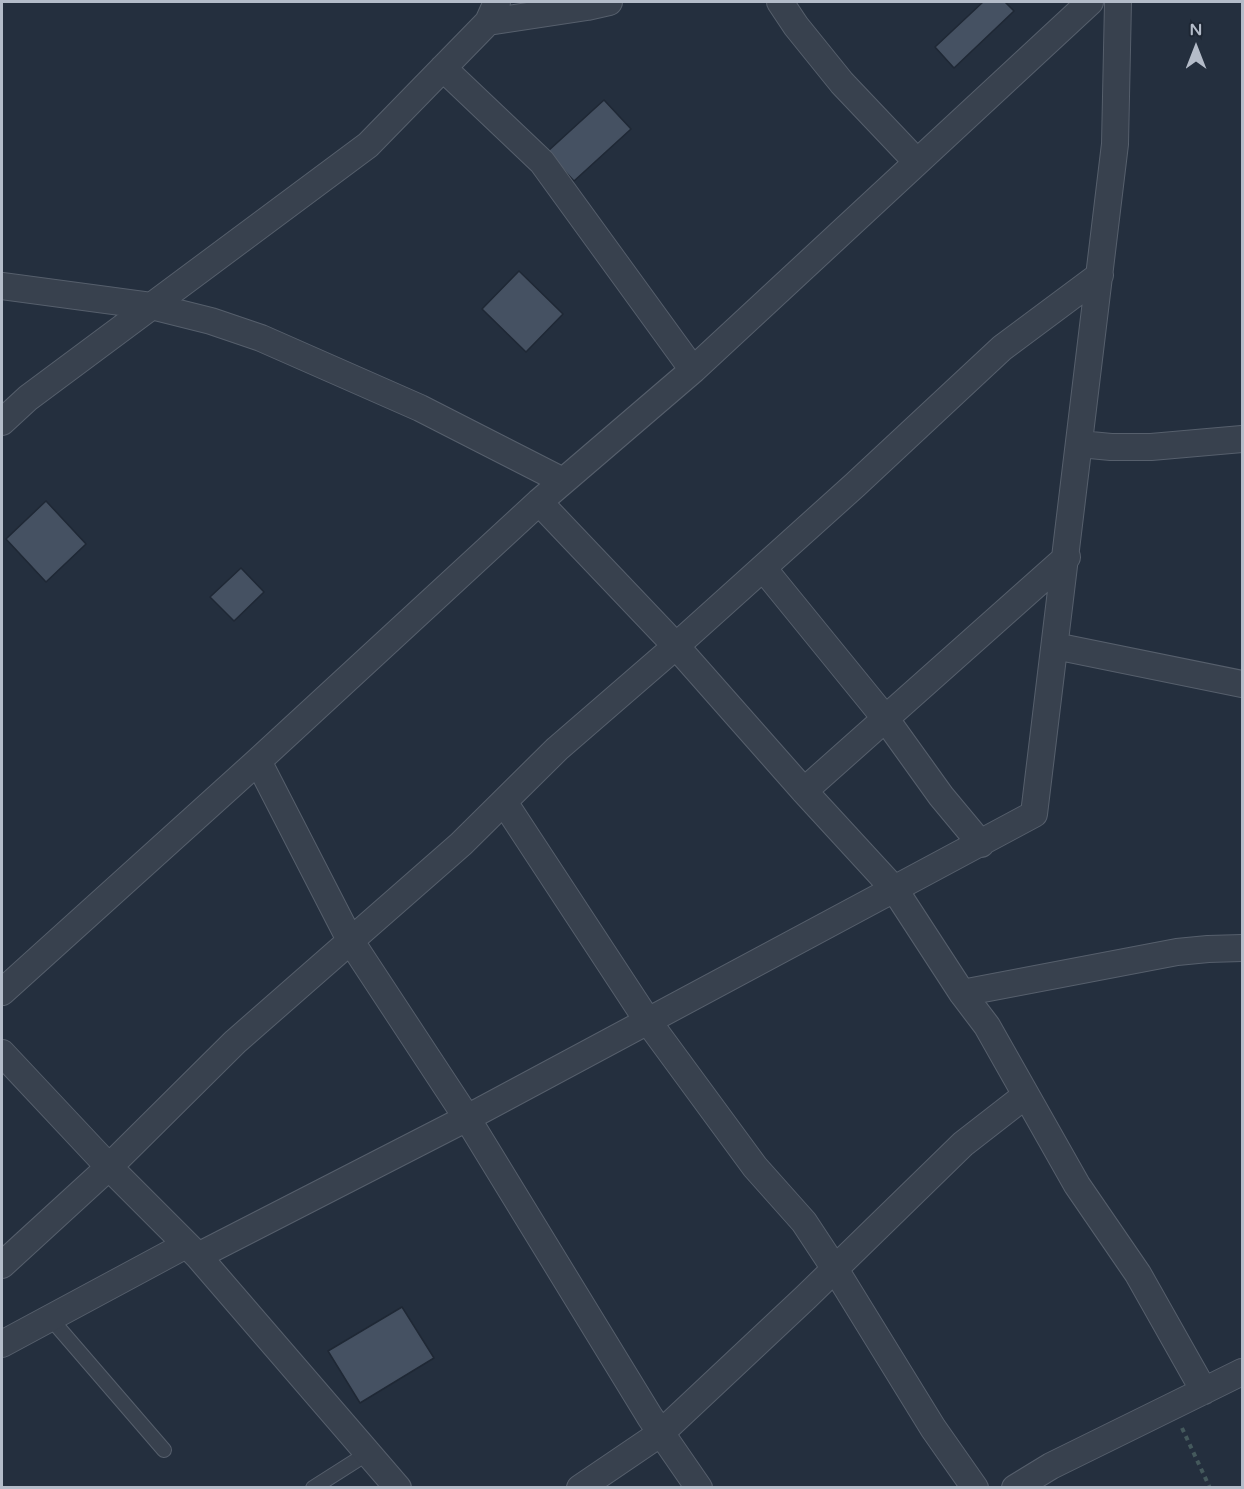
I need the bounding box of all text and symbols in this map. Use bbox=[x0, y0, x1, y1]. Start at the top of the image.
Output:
north arrow bbox=[1166, 18, 1226, 78]
text: N bbox=[1190, 20, 1202, 40]

